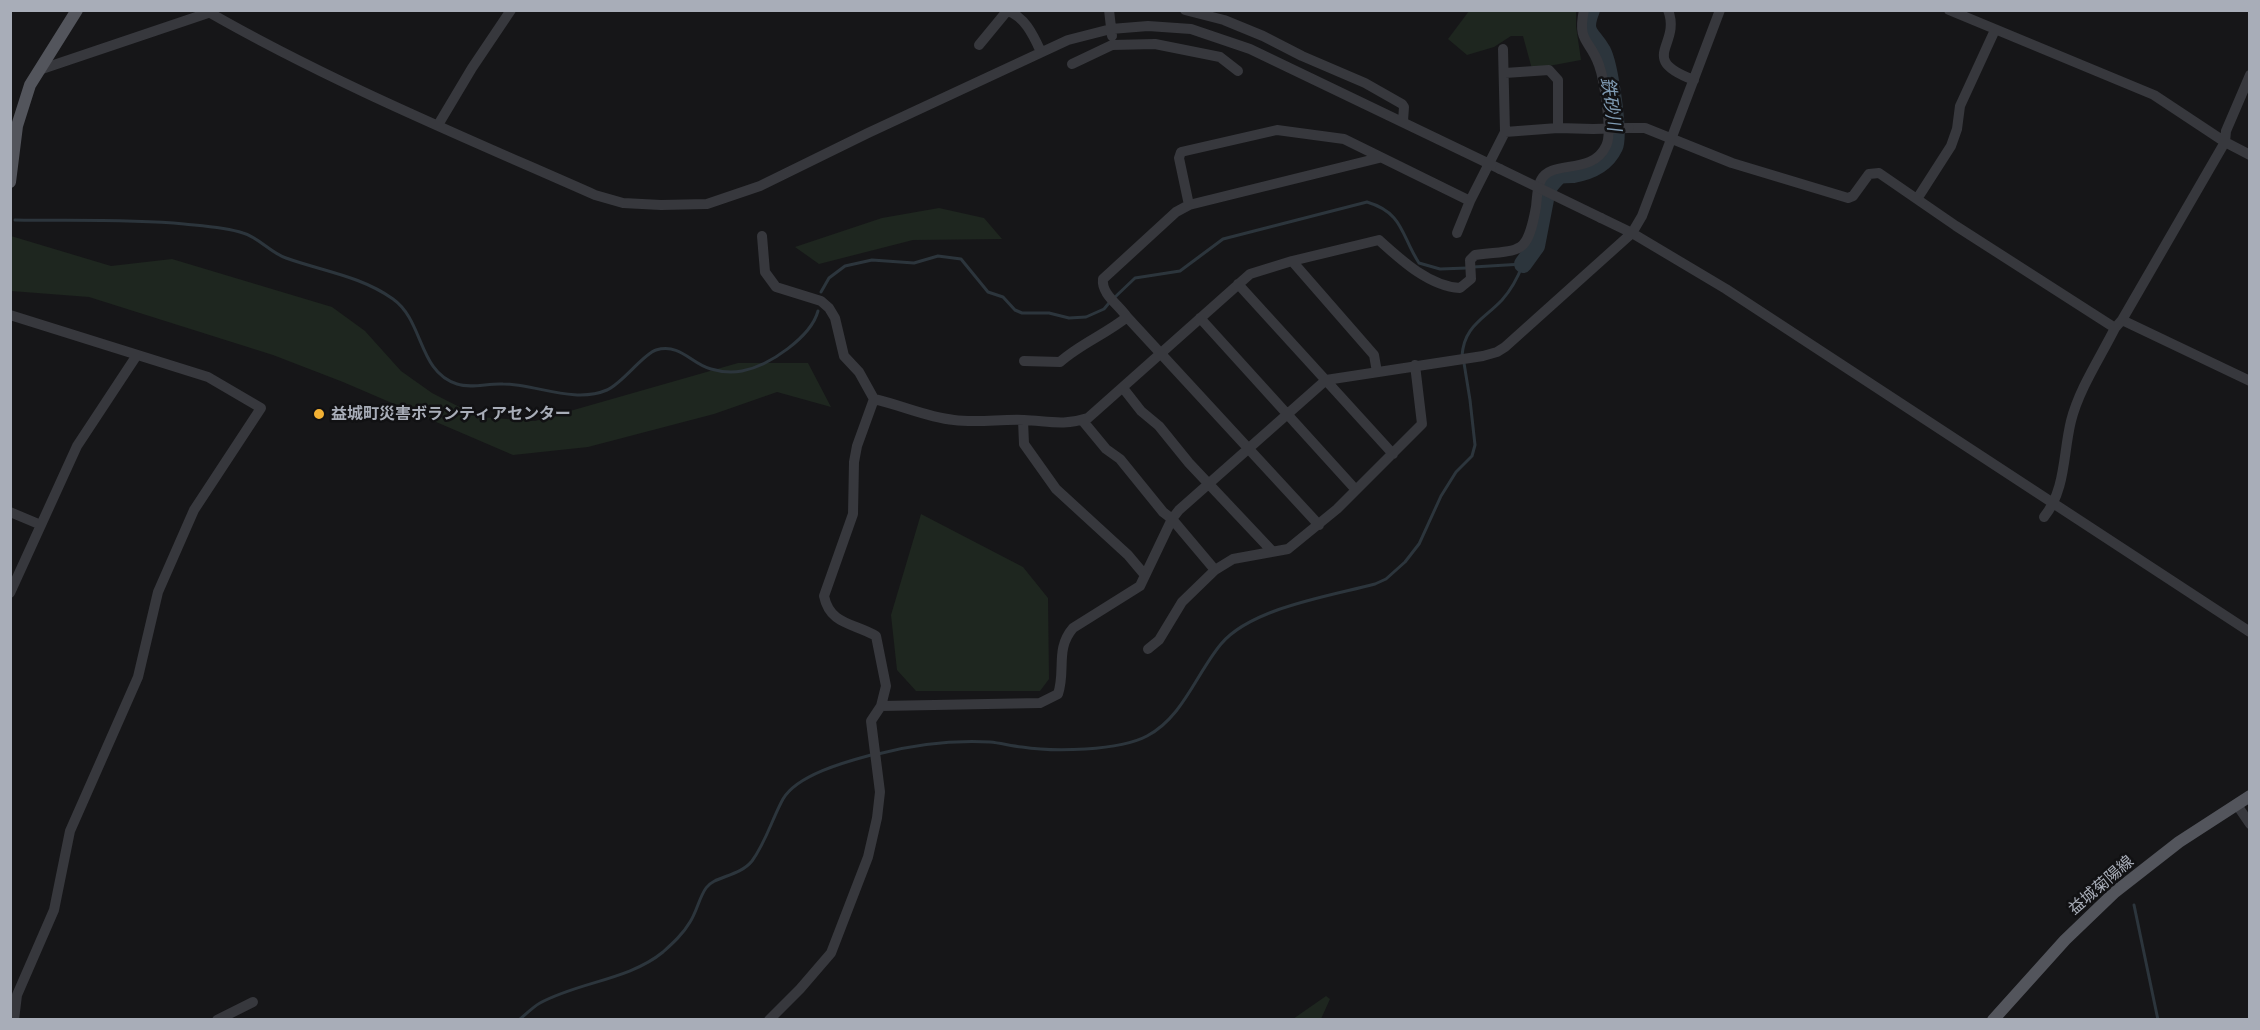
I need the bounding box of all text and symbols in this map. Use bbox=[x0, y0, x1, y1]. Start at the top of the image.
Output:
water label: 鉄砂川 bbox=[1597, 76, 1625, 132]
place label: 益城町災害ボランティアセンター bbox=[331, 404, 571, 424]
marker: 益城町災害ボランティアセンター bbox=[312, 407, 326, 421]
street label: 益城菊陽線 bbox=[2065, 852, 2137, 918]

